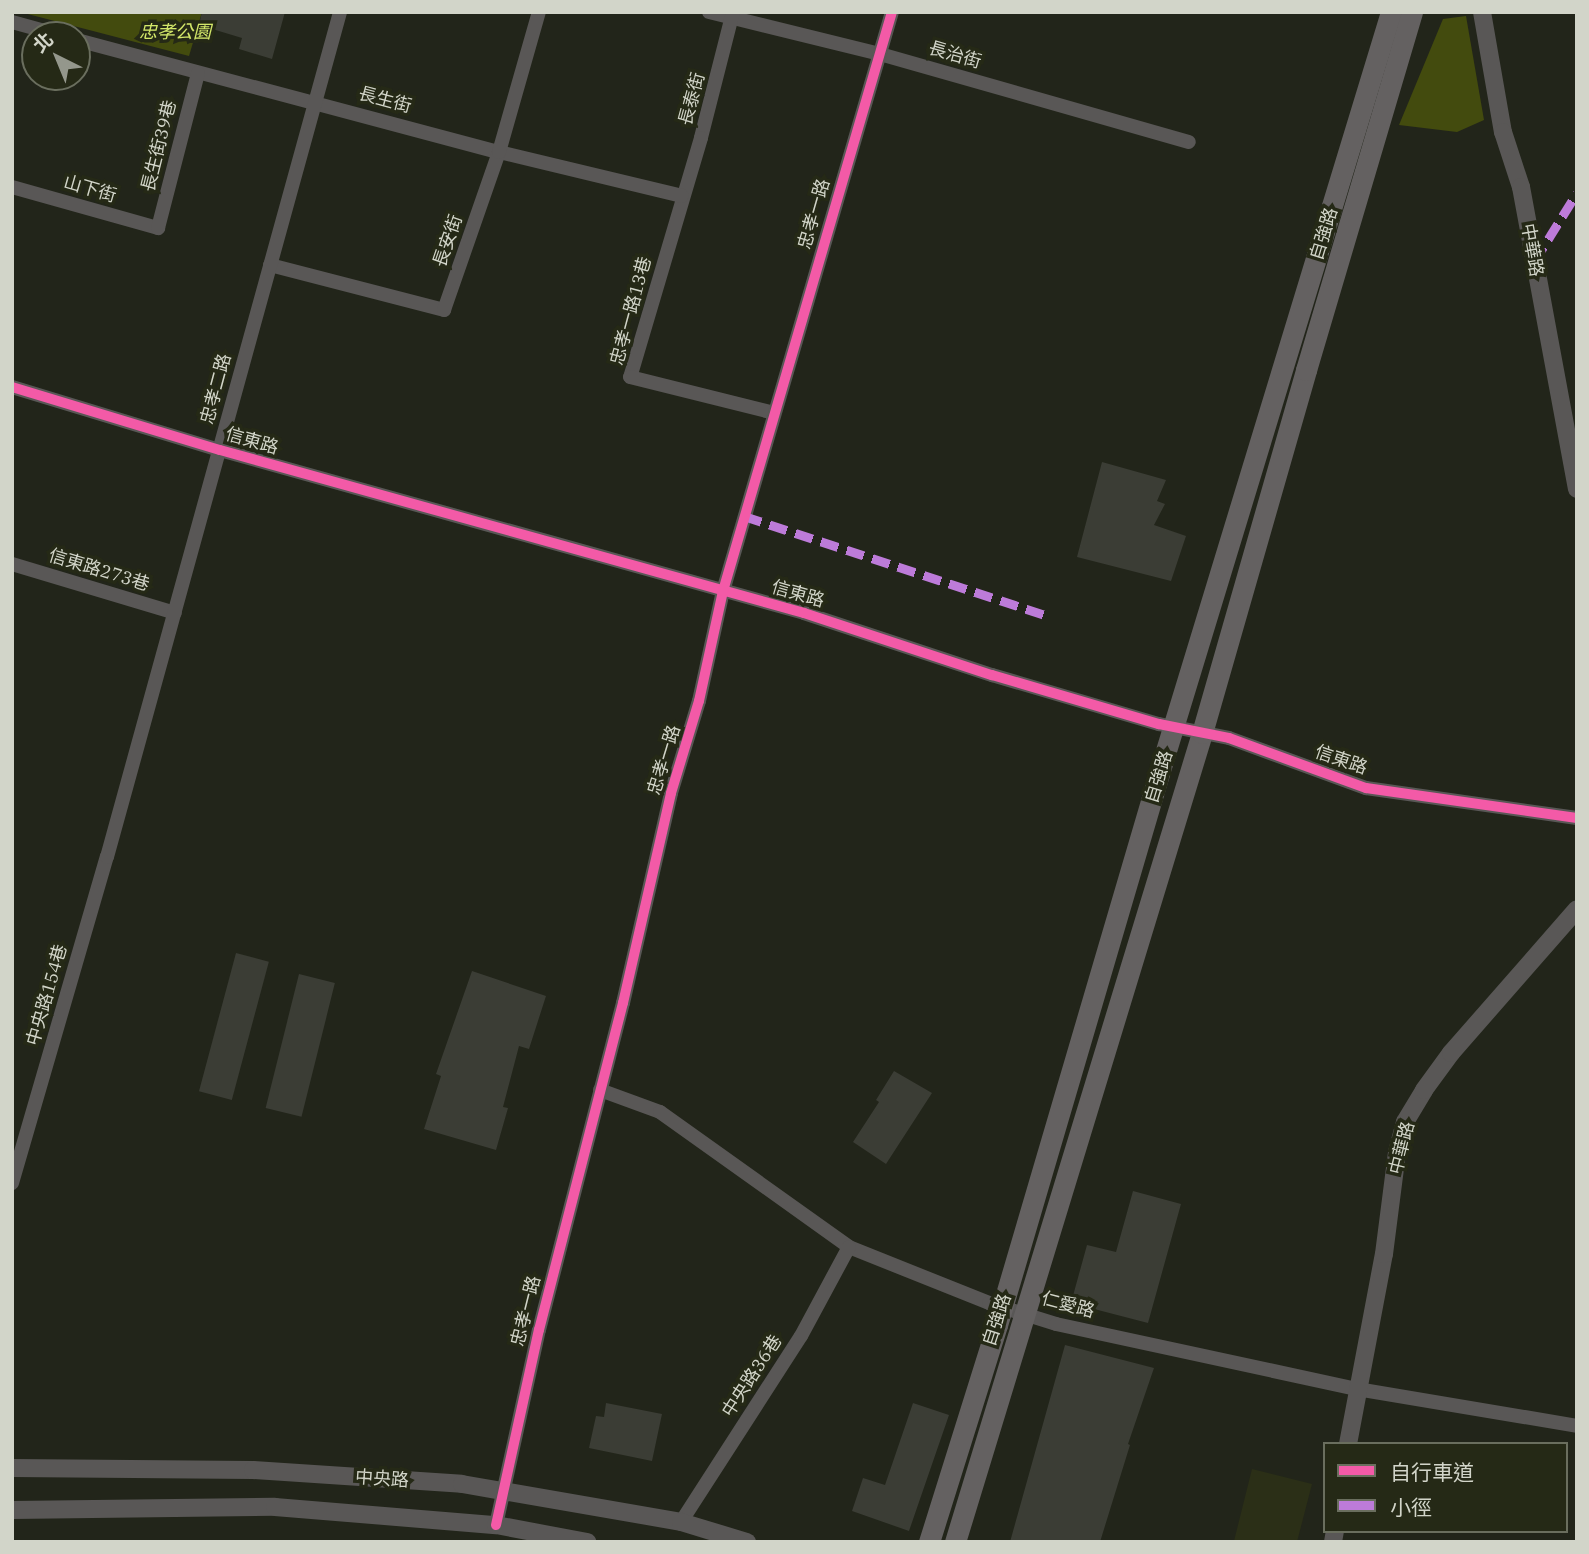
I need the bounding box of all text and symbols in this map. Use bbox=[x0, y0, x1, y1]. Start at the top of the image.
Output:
north arrow bbox=[21, 21, 91, 91]
park label: 忠孝公園 bbox=[139, 21, 211, 43]
text: 北 bbox=[28, 27, 58, 57]
street label: 長治街 bbox=[926, 37, 984, 73]
street label: 長泰街 bbox=[675, 70, 709, 128]
street label: 長生街 bbox=[356, 83, 414, 117]
street label: 長生街39巷 bbox=[137, 98, 181, 194]
street label: 山下街 bbox=[61, 171, 119, 207]
street label: 忠孝一路 bbox=[794, 176, 834, 252]
street label: 自強路 bbox=[1306, 205, 1342, 263]
street label: 長安街 bbox=[429, 212, 467, 270]
street label: 中華路 bbox=[1517, 222, 1547, 278]
street label: 忠孝一路13巷 bbox=[606, 254, 656, 368]
street label: 忠孝二路 bbox=[196, 351, 236, 427]
street label: 信東路 bbox=[223, 423, 281, 459]
street label: 信東路273巷 bbox=[46, 544, 152, 596]
street label: 信東路 bbox=[769, 576, 827, 612]
street label: 忠孝一路 bbox=[643, 722, 685, 798]
street label: 信東路 bbox=[1312, 741, 1370, 779]
street label: 自強路 bbox=[1141, 748, 1177, 806]
street label: 中央路154巷 bbox=[22, 942, 72, 1048]
street label: 中華路 bbox=[1385, 1119, 1419, 1177]
street label: 忠孝一路 bbox=[507, 1273, 545, 1349]
street label: 仁愛路 bbox=[1039, 1288, 1097, 1322]
street label: 自強路 bbox=[978, 1291, 1016, 1349]
street label: 中央路36巷 bbox=[717, 1331, 787, 1421]
legend bbox=[1323, 1442, 1568, 1533]
text: 自行車道 bbox=[1390, 1458, 1474, 1486]
street label: 中央路 bbox=[354, 1466, 410, 1492]
text: 小徑 bbox=[1390, 1493, 1432, 1521]

